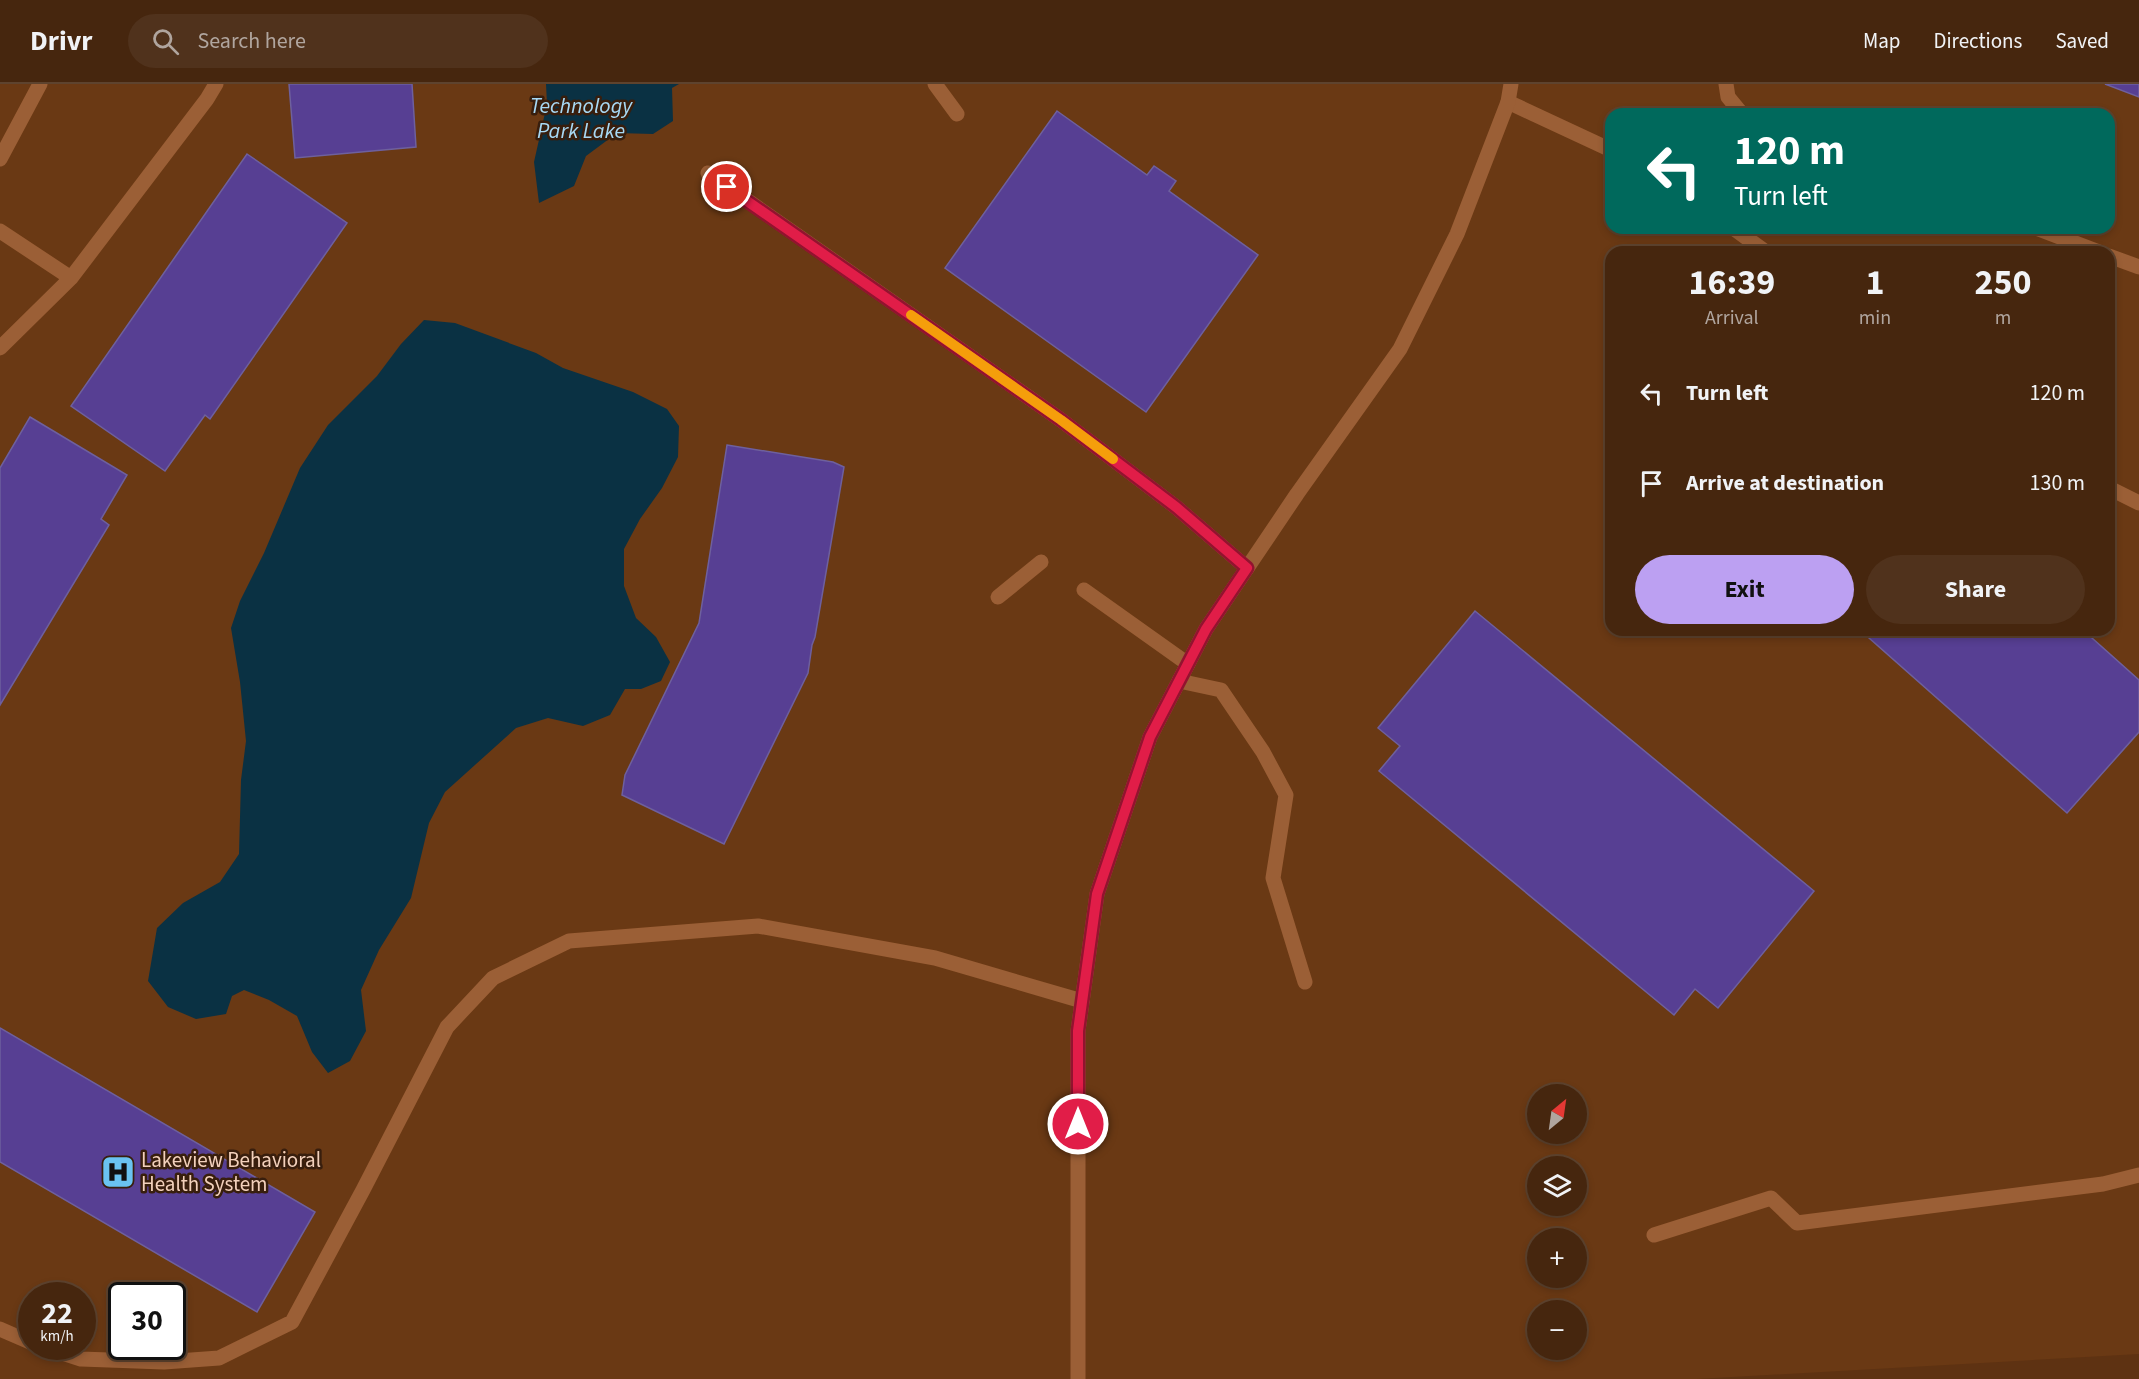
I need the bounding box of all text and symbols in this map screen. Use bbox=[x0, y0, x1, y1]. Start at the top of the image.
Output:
search box bbox=[128, 14, 548, 68]
text: Drivr bbox=[30, 21, 92, 61]
icon: search bbox=[149, 25, 182, 58]
text: Search here bbox=[197, 25, 306, 57]
text: Map bbox=[1863, 26, 1901, 56]
text: Directions bbox=[1934, 26, 2022, 56]
text: Saved bbox=[2055, 26, 2109, 56]
water label: Technology Park Lake bbox=[530, 90, 633, 147]
text: 120 m bbox=[1734, 121, 1845, 181]
icon: left bbox=[1635, 132, 1713, 210]
pin bbox=[701, 161, 752, 212]
icon: arrive bbox=[710, 170, 743, 203]
text: Turn left bbox=[1734, 177, 1828, 216]
text: 16:39 bbox=[1688, 257, 1775, 308]
text: 1 bbox=[1865, 257, 1884, 308]
text: 250 bbox=[1975, 257, 2032, 308]
text: Arrival bbox=[1705, 304, 1759, 332]
text: min bbox=[1859, 304, 1891, 332]
text: m bbox=[1995, 304, 2011, 332]
icon: left bbox=[1635, 377, 1668, 410]
text: Turn left bbox=[1686, 377, 1768, 409]
text: 120 m bbox=[2030, 377, 2085, 409]
icon: arrive bbox=[1635, 467, 1668, 500]
text: Arrive at destination bbox=[1686, 467, 1884, 499]
text: 130 m bbox=[2030, 467, 2085, 499]
button: Exit bbox=[1635, 555, 1854, 624]
button: Share bbox=[1866, 555, 2085, 624]
north arrow bbox=[1527, 1084, 1587, 1144]
map controls bbox=[1527, 1084, 1587, 1360]
position arrow bbox=[1046, 1092, 1110, 1156]
place label: Lakeview Behavioral Health System bbox=[141, 1145, 321, 1199]
hospital icon: Lakeview Behavioral Health System bbox=[100, 1154, 136, 1190]
button: layers bbox=[1527, 1156, 1587, 1216]
button: + bbox=[1527, 1228, 1587, 1288]
speed limit sign: 30 bbox=[108, 1282, 186, 1360]
text: 22 bbox=[41, 1292, 73, 1335]
button: − bbox=[1527, 1300, 1587, 1360]
text: km/h bbox=[40, 1326, 74, 1347]

